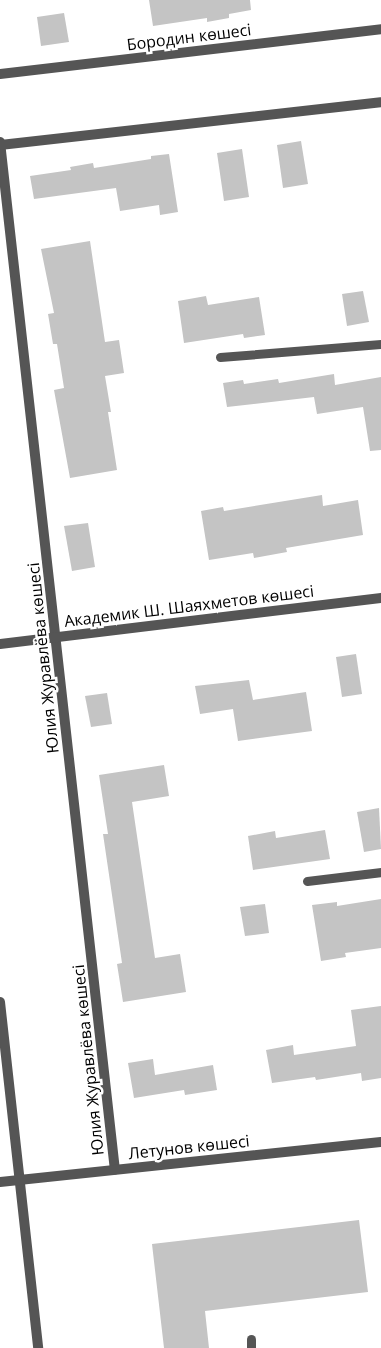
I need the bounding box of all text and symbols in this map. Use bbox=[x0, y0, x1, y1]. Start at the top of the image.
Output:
street label: Бородин көшесі bbox=[126, 20, 252, 54]
street label: Юлия Журавлёва көшесі bbox=[23, 562, 63, 754]
street label: Академик Ш. Шаяхметов көшесі bbox=[63, 581, 315, 631]
street label: Юлия Журавлёва көшесі bbox=[68, 964, 108, 1156]
street label: Летунов көшесі bbox=[127, 1131, 251, 1163]

